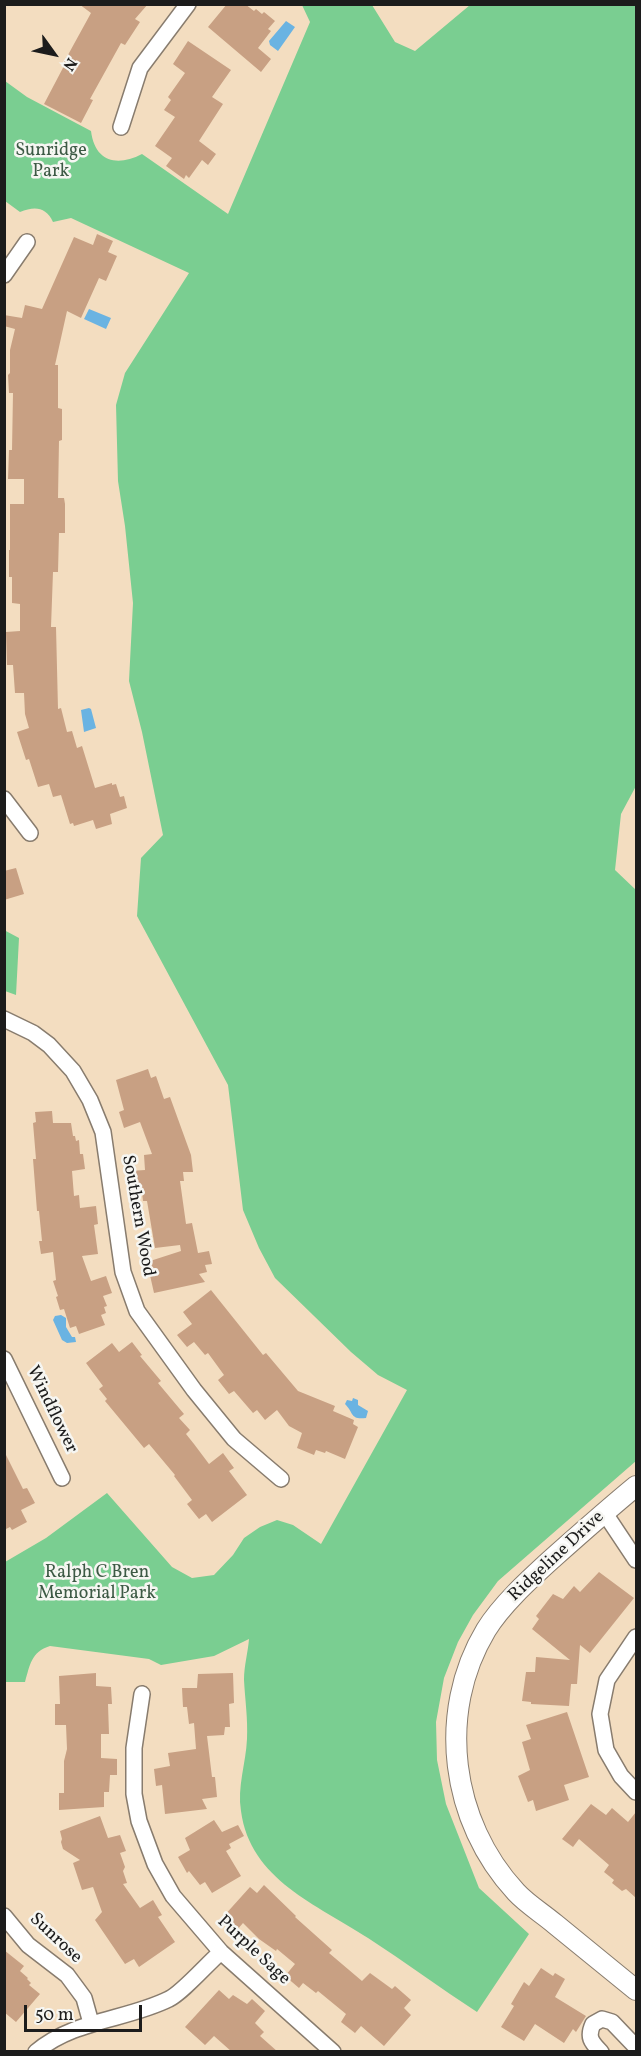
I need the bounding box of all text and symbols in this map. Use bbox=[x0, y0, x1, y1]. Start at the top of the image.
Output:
north arrow bbox=[24, 24, 84, 84]
text: N bbox=[57, 53, 81, 75]
park label: Sunridge Park bbox=[15, 141, 87, 184]
street label: Southern Wood bbox=[116, 1154, 158, 1278]
street label: Windflower bbox=[21, 1363, 81, 1457]
street label: Ridgeline Drive bbox=[505, 1507, 609, 1607]
park label: Ralph C Bren Memorial Park bbox=[38, 1563, 156, 1606]
street label: Sunrose bbox=[24, 1909, 86, 1969]
street label: Purple Sage bbox=[212, 1912, 294, 1990]
scale bar bbox=[27, 1993, 146, 2031]
text: 50 m bbox=[35, 2003, 74, 2028]

